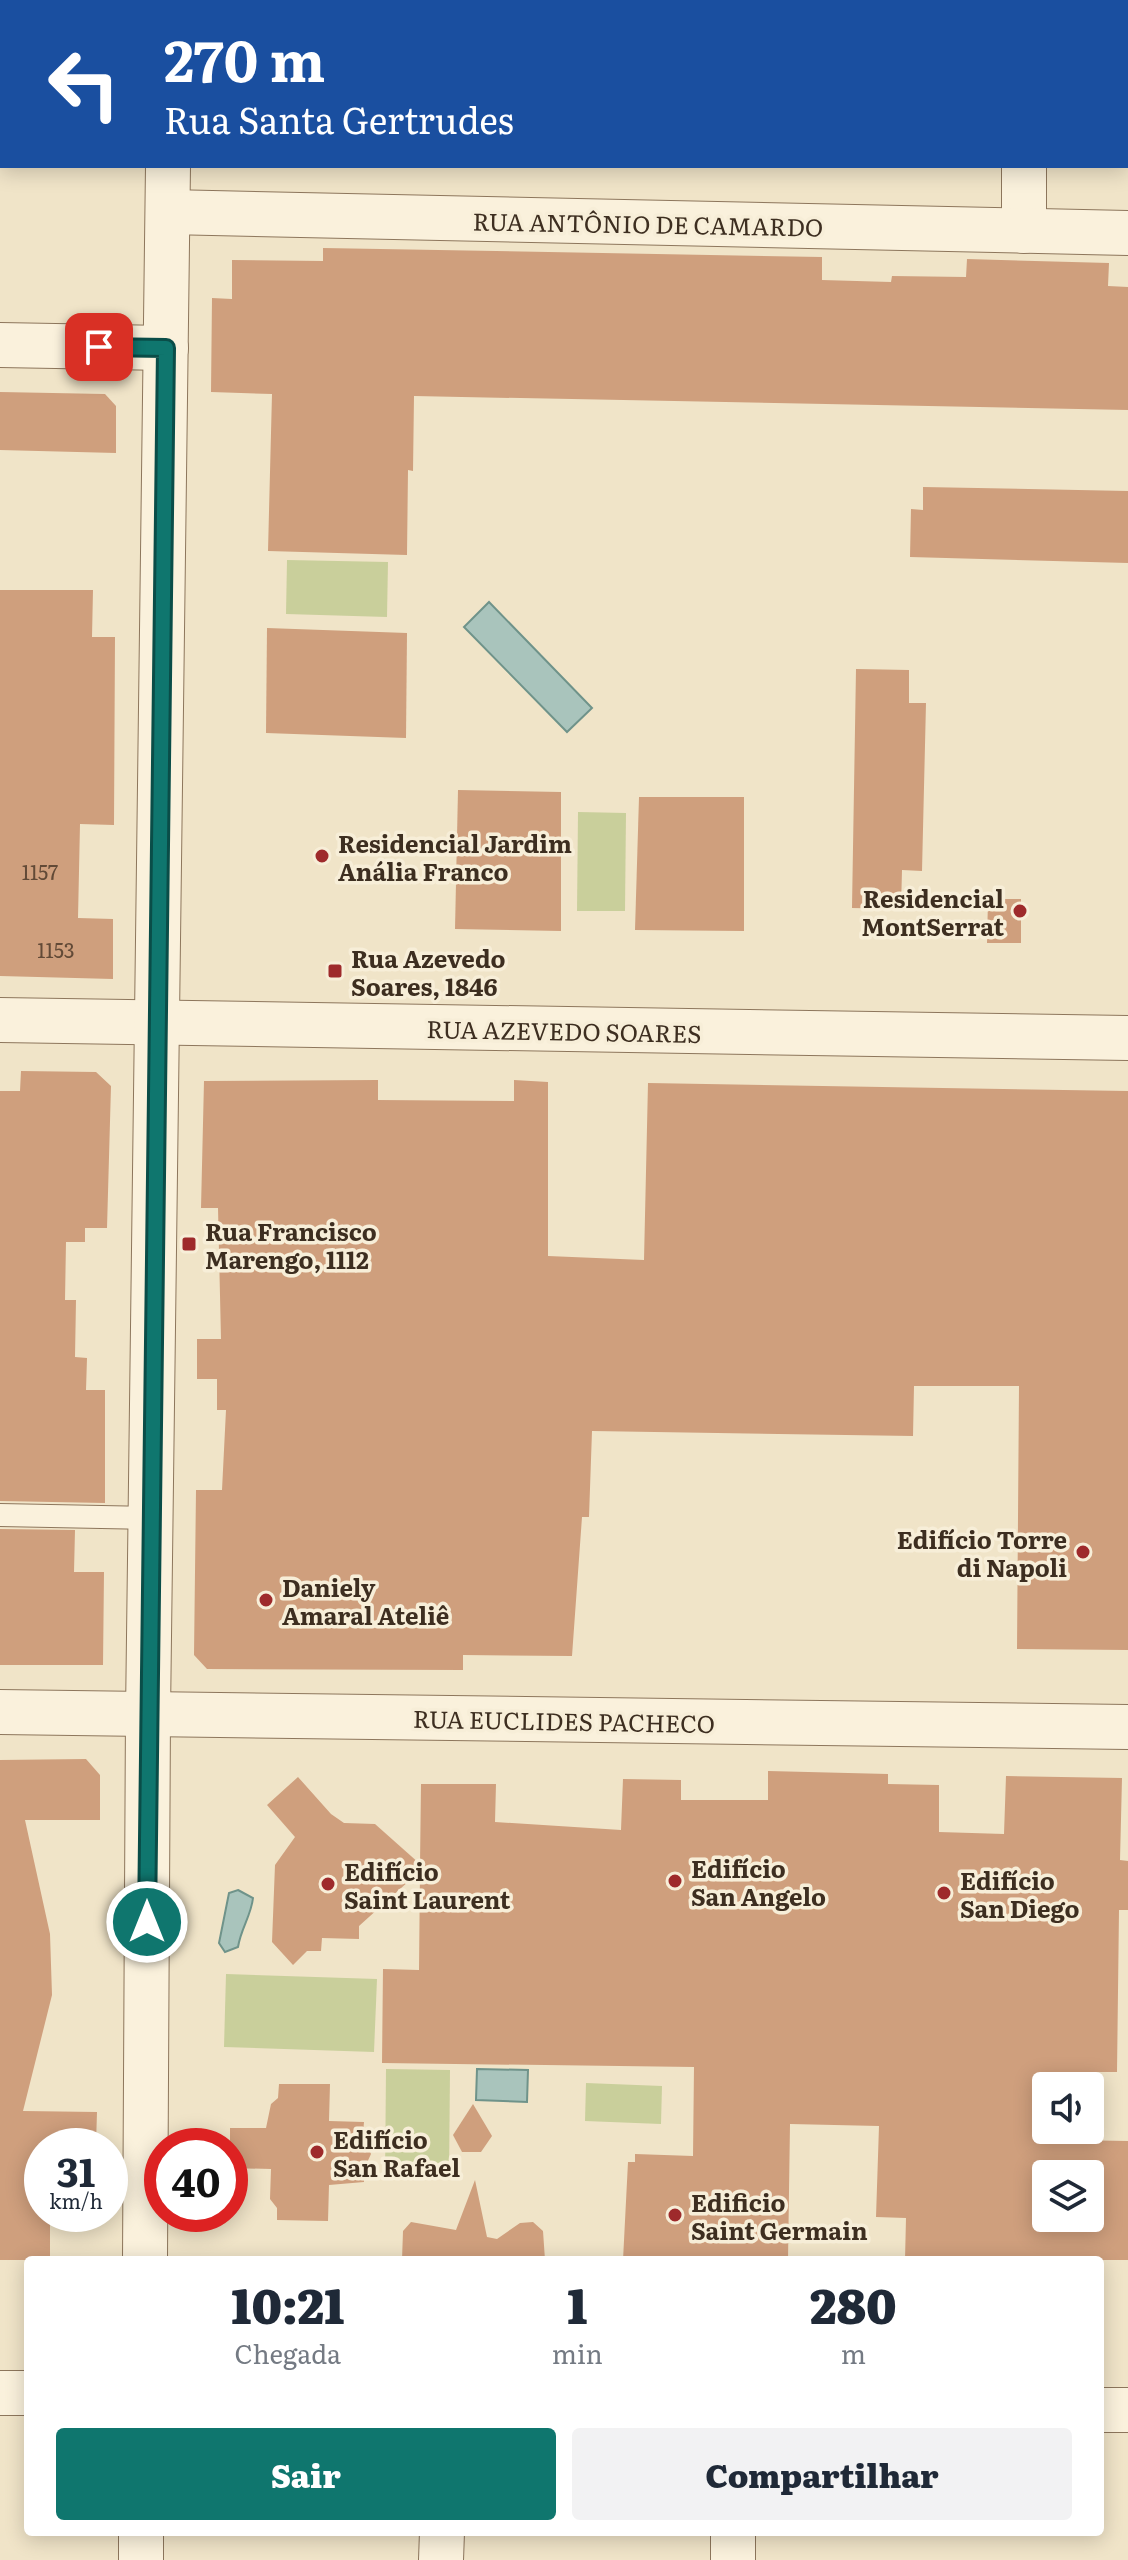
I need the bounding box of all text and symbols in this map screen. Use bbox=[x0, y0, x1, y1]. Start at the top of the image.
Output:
text: 270 m bbox=[164, 16, 325, 99]
icon: left bbox=[32, 32, 136, 136]
text: Rua Santa Gertrudes bbox=[164, 92, 514, 145]
street label: RUA ANTÔNIO DE CAMARDO bbox=[473, 202, 823, 244]
pin bbox=[65, 313, 133, 381]
icon: arrive bbox=[77, 325, 121, 369]
place label: Residencial Jardim Anália Franco bbox=[338, 825, 572, 888]
marker: Residencial Jardim Anália Franco bbox=[313, 847, 331, 865]
house number: 1157 bbox=[22, 856, 58, 886]
place label: Residencial MontSerrat bbox=[862, 880, 1004, 943]
marker: Residencial MontSerrat bbox=[1011, 902, 1029, 920]
house number: 1153 bbox=[37, 934, 75, 964]
place label: Rua Azevedo Soares, 1846 bbox=[351, 940, 506, 1003]
marker: Rua Azevedo Soares, 1846 bbox=[326, 962, 344, 980]
street label: RUA AZEVEDO SOARES bbox=[426, 1010, 702, 1050]
place label: Rua Francisco Marengo, 1112 bbox=[205, 1213, 377, 1276]
marker: Rua Francisco Marengo, 1112 bbox=[180, 1235, 198, 1253]
place label: Edifício Torre di Napoli bbox=[897, 1521, 1067, 1584]
marker: Edifício Torre di Napoli bbox=[1074, 1543, 1092, 1561]
place label: Daniely Amaral Ateliê bbox=[282, 1569, 449, 1632]
marker: Daniely Amaral Ateliê bbox=[257, 1591, 275, 1609]
street label: RUA EUCLIDES PACHECO bbox=[413, 1700, 715, 1740]
place label: Edifício San Angelo bbox=[691, 1850, 826, 1913]
place label: Edifício Saint Laurent bbox=[344, 1853, 511, 1916]
place label: Edifício San Diego bbox=[960, 1862, 1079, 1925]
marker: Edifício San Angelo bbox=[666, 1872, 684, 1890]
marker: Edifício Saint Laurent bbox=[319, 1875, 337, 1893]
position arrow bbox=[105, 1880, 189, 1964]
marker: Edifício San Diego bbox=[935, 1884, 953, 1902]
map controls bbox=[1032, 2072, 1104, 2232]
button: sound bbox=[1032, 2072, 1104, 2144]
place label: Edifício San Rafael bbox=[333, 2121, 460, 2184]
speed limit sign: 40 bbox=[144, 2128, 248, 2232]
text: 31 bbox=[57, 2140, 95, 2199]
marker: Edifício San Rafael bbox=[308, 2143, 326, 2161]
button: layers bbox=[1032, 2160, 1104, 2232]
place label: Edificio Saint Germain bbox=[691, 2184, 868, 2247]
text: km/h bbox=[49, 2185, 103, 2215]
marker: Edificio Saint Germain bbox=[666, 2206, 684, 2224]
text: 10:21 bbox=[231, 2268, 344, 2339]
text: 1 bbox=[567, 2268, 587, 2339]
text: 280 bbox=[810, 2268, 897, 2339]
text: Chegada bbox=[235, 2333, 341, 2372]
text: min bbox=[552, 2333, 603, 2372]
text: m bbox=[841, 2333, 866, 2372]
button: Sair bbox=[56, 2428, 556, 2520]
button: Compartilhar bbox=[572, 2428, 1072, 2520]

